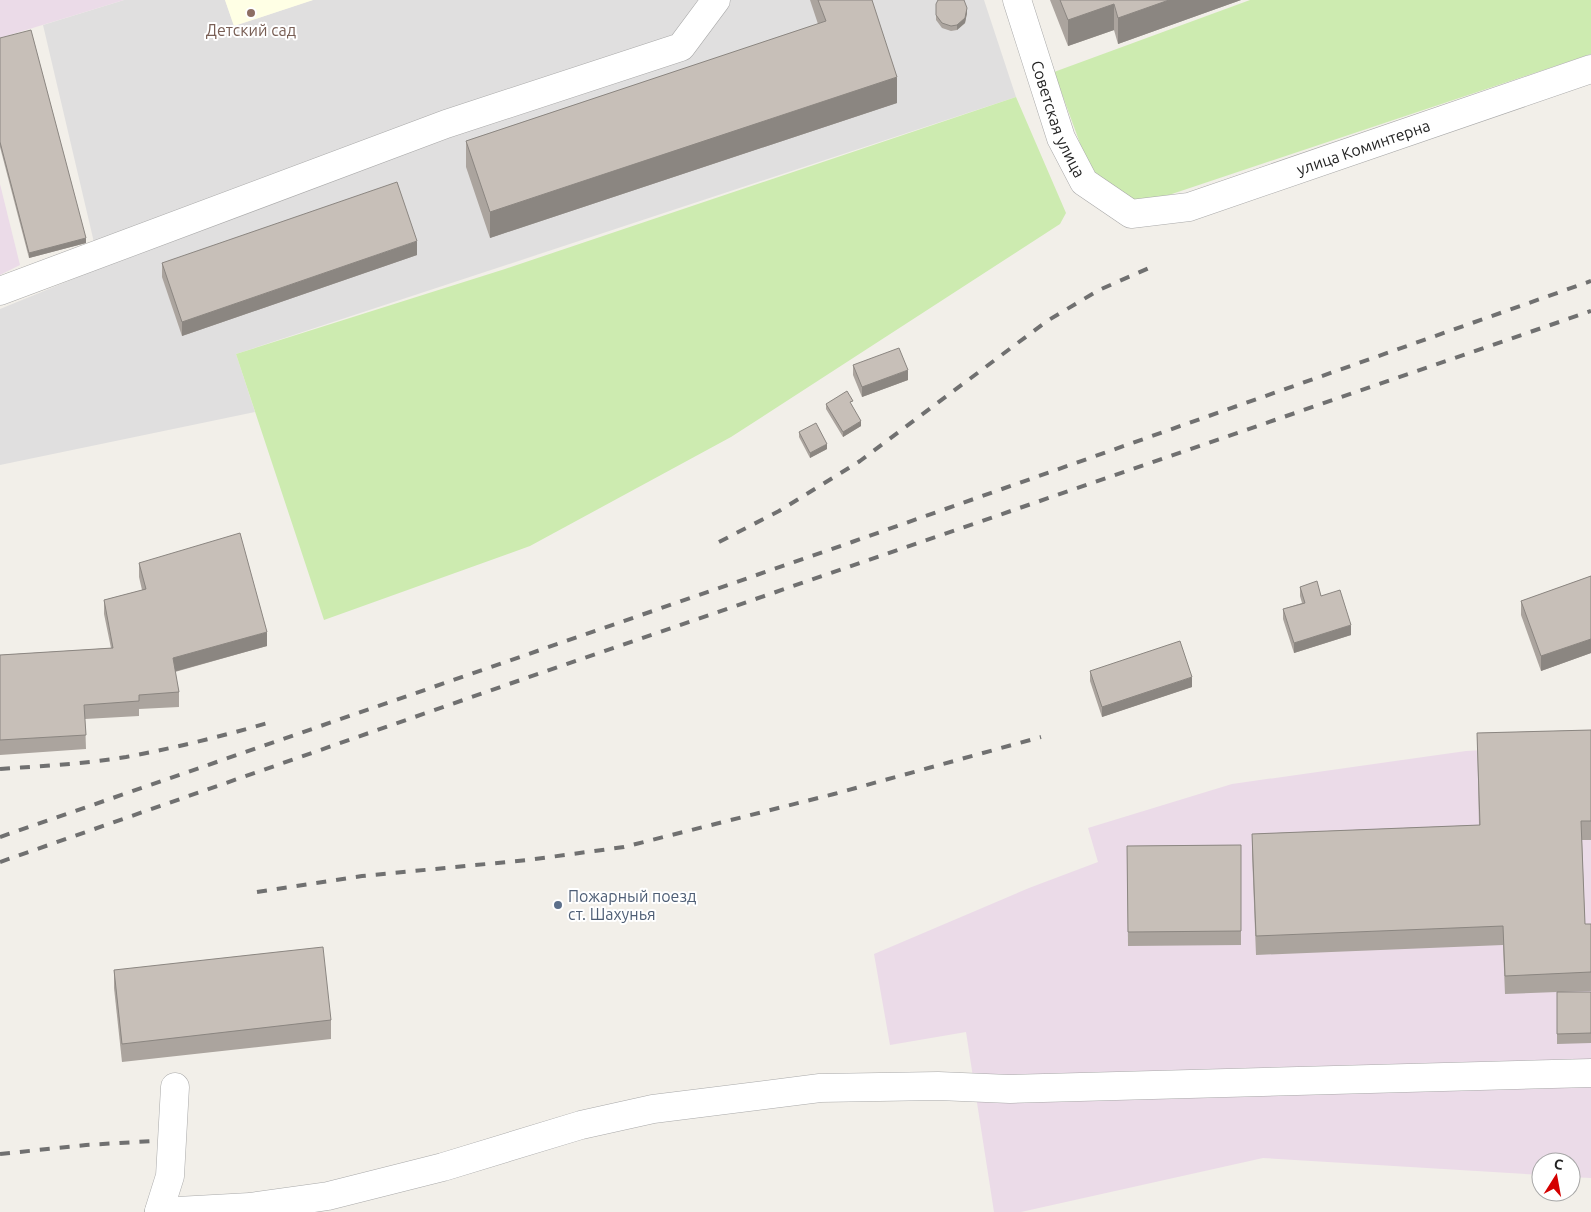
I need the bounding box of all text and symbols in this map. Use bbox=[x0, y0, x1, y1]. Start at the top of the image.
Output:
marker: Детский сад bbox=[245, 7, 257, 19]
place label: Детский сад bbox=[206, 21, 296, 39]
street label: Советская улица bbox=[1028, 58, 1089, 180]
street label: улица Коминтерна bbox=[1294, 116, 1432, 178]
place label: Пожарный поезд ст. Шахунья bbox=[568, 887, 696, 923]
marker: Пожарный поезд ст. Шахунья bbox=[552, 899, 564, 911]
north arrow bbox=[1531, 1152, 1581, 1202]
text: С bbox=[1553, 1156, 1564, 1173]

